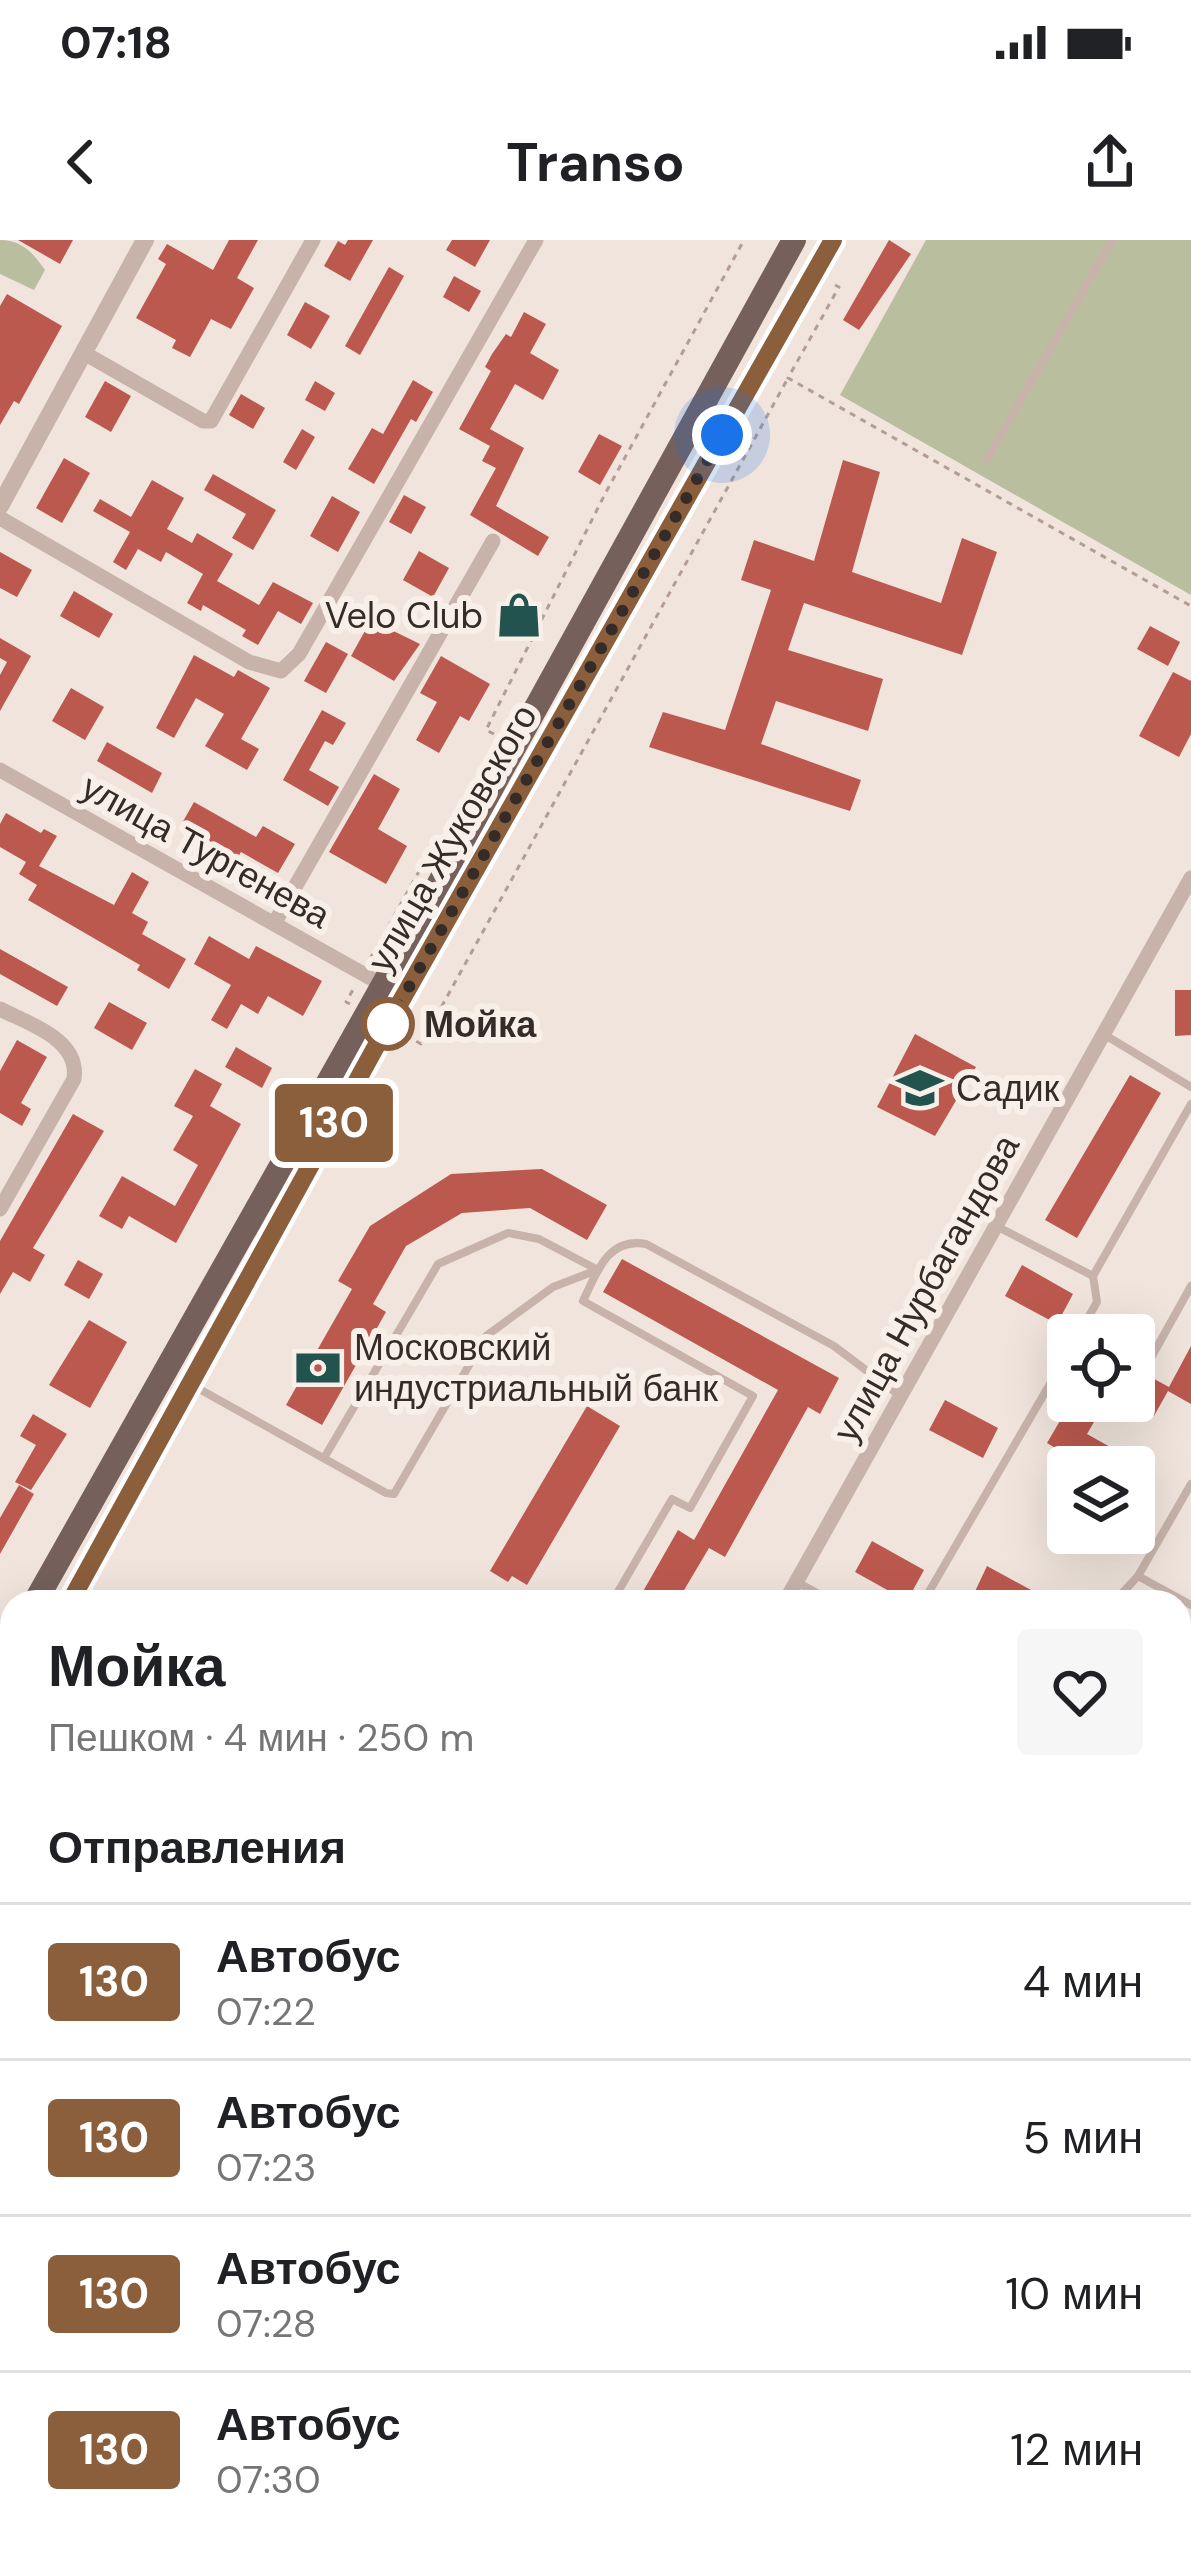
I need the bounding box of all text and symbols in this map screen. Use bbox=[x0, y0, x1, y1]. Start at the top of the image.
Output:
text: 07:18 bbox=[60, 13, 172, 72]
text: Transo bbox=[506, 127, 685, 198]
icon: back bbox=[48, 129, 114, 195]
icon: share bbox=[1077, 129, 1143, 195]
your location bbox=[692, 405, 752, 465]
shop icon: Velo Club bbox=[494, 590, 544, 640]
place label: Velo Club bbox=[325, 592, 483, 639]
street label: улица Жуковского bbox=[356, 696, 548, 980]
street label: улица Тургенева bbox=[73, 763, 339, 939]
marker: Мойка bbox=[363, 999, 413, 1049]
place label: Мойка bbox=[424, 1001, 537, 1048]
school or university icon: Садик bbox=[895, 1063, 945, 1113]
place label: Садик bbox=[956, 1065, 1060, 1112]
line badge: 130 bbox=[265, 1084, 403, 1162]
text: 130 bbox=[299, 1095, 369, 1150]
street label: улица Нурбагандова bbox=[822, 1125, 1030, 1450]
map controls bbox=[1047, 1314, 1155, 1554]
button: locate bbox=[1047, 1314, 1155, 1422]
place label: Московский индустриальный банк bbox=[354, 1324, 718, 1412]
bank icon: Московский индустриальный банк bbox=[293, 1343, 343, 1393]
button: layers bbox=[1047, 1446, 1155, 1554]
text: Мойка bbox=[48, 1629, 226, 1704]
button: heart bbox=[1017, 1629, 1143, 1755]
text: Пешком · 4 мин · 250 m bbox=[48, 1712, 474, 1763]
text: Отправления bbox=[48, 1818, 346, 1877]
text: Автобус bbox=[216, 1927, 401, 1986]
text: 4 мин bbox=[1023, 1952, 1143, 2011]
text: 130 bbox=[79, 1954, 149, 2009]
text: 07:22 bbox=[216, 1986, 316, 2037]
text: Автобус bbox=[216, 2083, 401, 2142]
text: 5 мин bbox=[1023, 2108, 1143, 2167]
text: 130 bbox=[79, 2110, 149, 2165]
text: 07:23 bbox=[216, 2142, 316, 2193]
text: Автобус bbox=[216, 2239, 401, 2298]
text: 10 мин bbox=[1005, 2264, 1143, 2323]
text: 130 bbox=[79, 2266, 149, 2321]
text: 07:28 bbox=[216, 2298, 316, 2349]
text: Автобус bbox=[216, 2395, 401, 2454]
text: 12 мин bbox=[1010, 2420, 1143, 2479]
text: 130 bbox=[79, 2422, 149, 2477]
text: 07:30 bbox=[216, 2454, 321, 2505]

